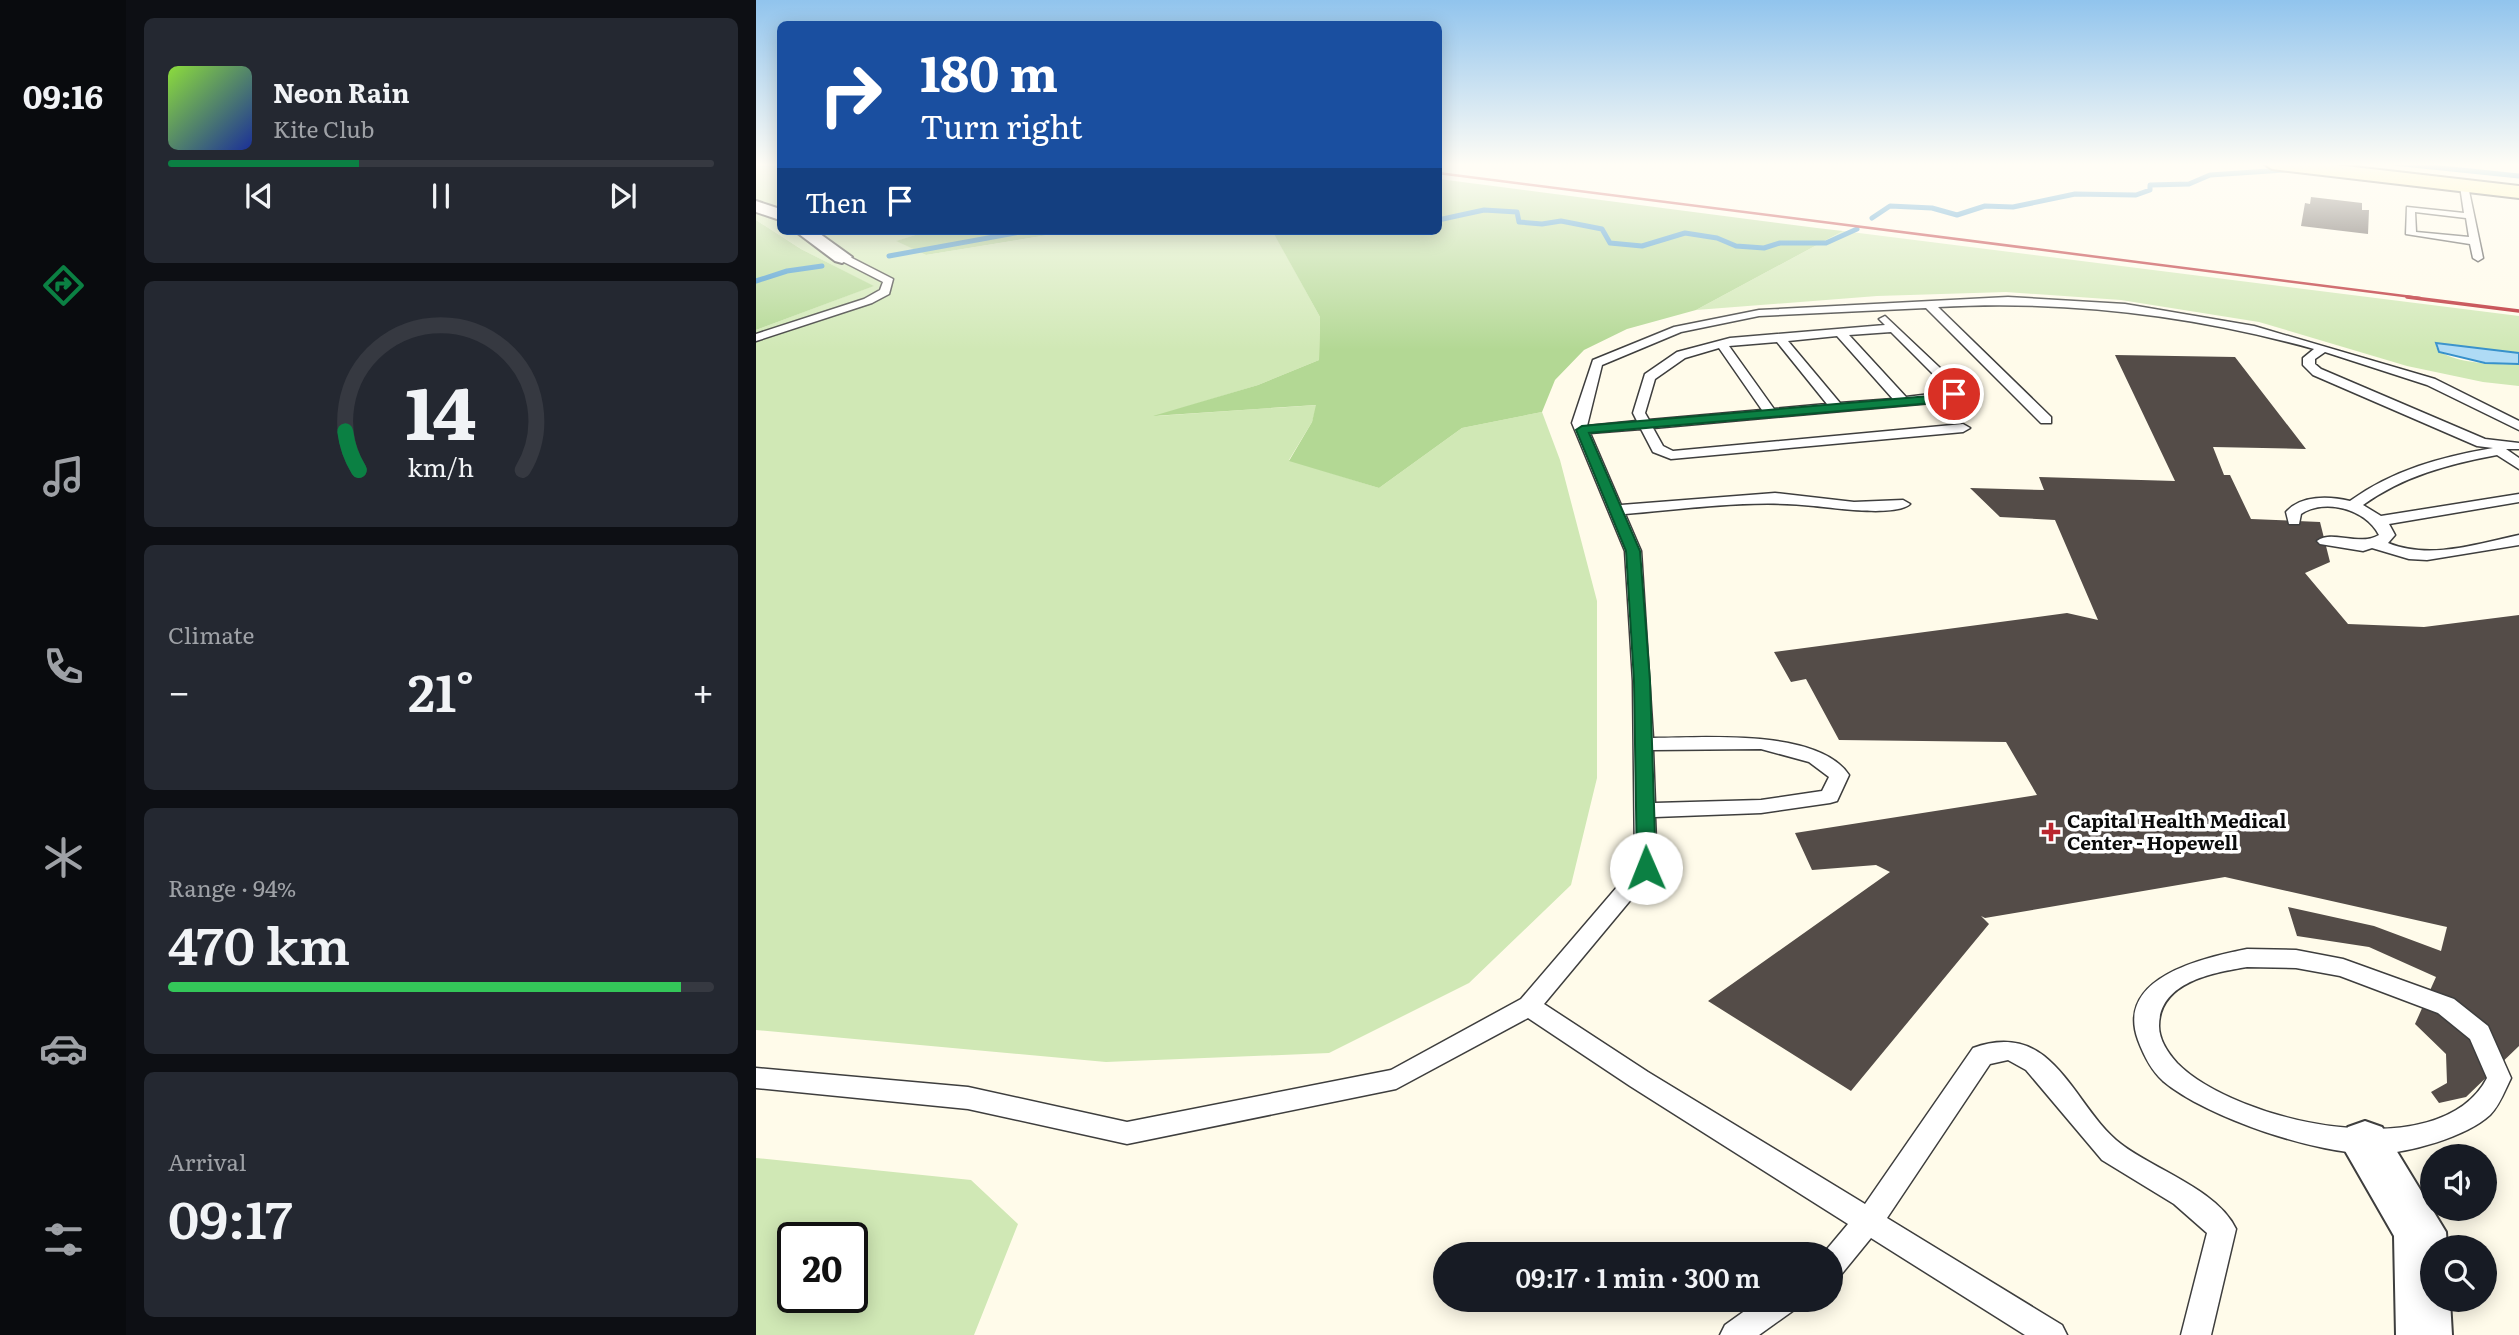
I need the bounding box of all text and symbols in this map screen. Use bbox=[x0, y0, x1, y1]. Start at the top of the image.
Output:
text: 180 m bbox=[920, 34, 1058, 107]
icon: right bbox=[805, 49, 896, 140]
text: 09:16 bbox=[23, 71, 103, 119]
text: Neon Rain bbox=[273, 72, 410, 111]
text: Turn right bbox=[920, 101, 1082, 149]
text: Kite Club bbox=[273, 111, 374, 145]
icon: previous bbox=[240, 177, 278, 215]
icon: pause bbox=[422, 177, 460, 215]
icon: next bbox=[604, 177, 642, 215]
text: Then bbox=[805, 182, 867, 221]
icon: arrive bbox=[881, 182, 919, 220]
icon: directions bbox=[39, 261, 88, 310]
text: 14 bbox=[405, 355, 477, 463]
pin bbox=[1924, 364, 1984, 424]
icon: arrive bbox=[1935, 375, 1973, 413]
text: km/h bbox=[408, 448, 474, 485]
icon: music bbox=[39, 452, 88, 501]
text: Climate bbox=[168, 617, 254, 651]
icon: phone bbox=[39, 642, 88, 691]
text: 21° bbox=[408, 651, 474, 728]
text: − bbox=[168, 661, 190, 718]
text: + bbox=[692, 661, 714, 718]
place label: Capital Health Medical Center - Hopewell bbox=[2067, 806, 2286, 856]
marker: Capital Health Medical Center - Hopewell bbox=[2041, 822, 2061, 842]
position arrow bbox=[1609, 831, 1683, 905]
icon: climate bbox=[39, 833, 88, 882]
text: Range · 94% bbox=[168, 870, 296, 904]
text: 470 km bbox=[168, 904, 350, 981]
icon: car bbox=[39, 1024, 88, 1073]
text: Arrival bbox=[168, 1144, 247, 1178]
map controls bbox=[2420, 1144, 2497, 1312]
button: sound bbox=[2420, 1144, 2497, 1221]
text: 09:17 bbox=[168, 1178, 293, 1255]
icon: filters bbox=[39, 1215, 88, 1264]
speed limit sign: 20 bbox=[777, 1222, 868, 1313]
button: search bbox=[2420, 1235, 2497, 1312]
text: 09:17 · 1 min · 300 m bbox=[1515, 1257, 1761, 1296]

